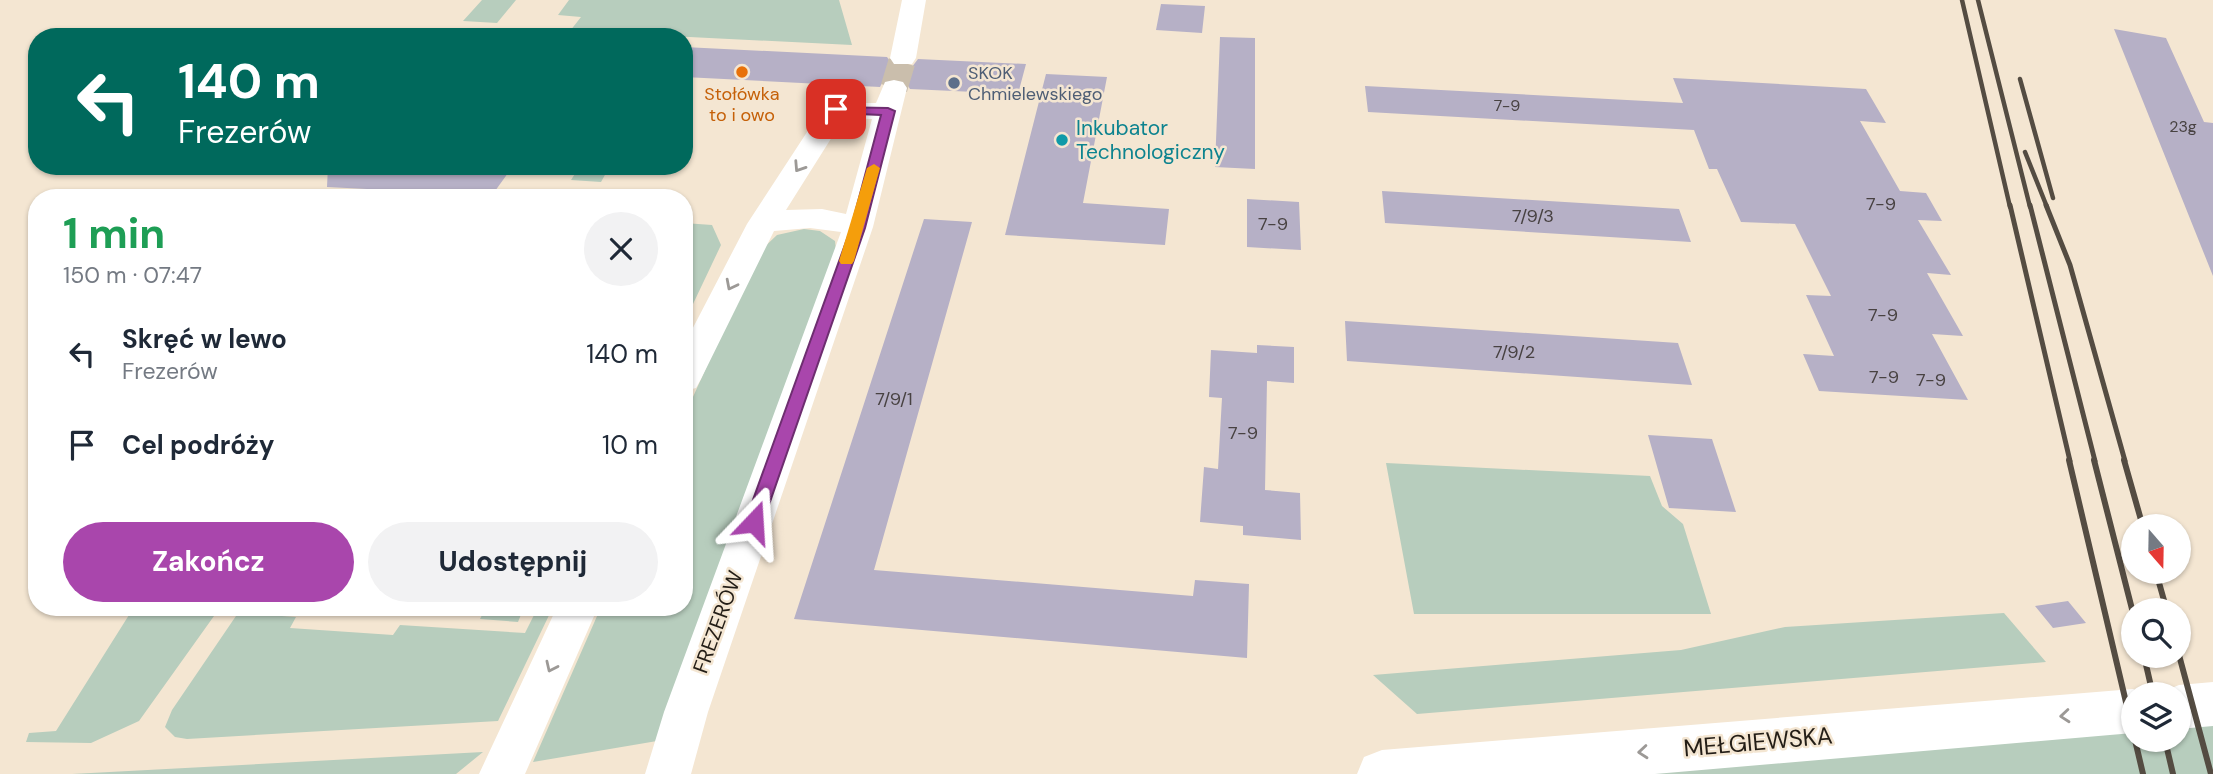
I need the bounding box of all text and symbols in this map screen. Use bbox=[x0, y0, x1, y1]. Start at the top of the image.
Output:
text: 140 m bbox=[178, 49, 320, 113]
icon: left bbox=[63, 56, 154, 147]
place label: SKOK Chmielewskiego bbox=[968, 61, 1102, 106]
marker: Stołówka to i owo bbox=[734, 64, 750, 80]
marker: SKOK Chmielewskiego bbox=[946, 75, 962, 91]
pin bbox=[806, 79, 866, 139]
place label: Stołówka to i owo bbox=[704, 82, 780, 127]
icon: arrive bbox=[817, 90, 855, 128]
house number: 7-9 bbox=[1494, 95, 1520, 116]
text: Frezerów bbox=[178, 111, 311, 153]
place label: Inkubator Technologiczny bbox=[1076, 114, 1225, 166]
house number: 23g bbox=[2169, 116, 2197, 137]
marker: Inkubator Technologiczny bbox=[1054, 132, 1070, 148]
one-way arrow bbox=[795, 159, 808, 172]
house number: 7-9 bbox=[1866, 192, 1896, 216]
house number: 7/9/3 bbox=[1512, 204, 1554, 228]
text: 1 min bbox=[63, 206, 165, 261]
button: close bbox=[584, 212, 658, 286]
house number: 7-9 bbox=[1258, 212, 1288, 236]
text: 150 m · 07:47 bbox=[63, 260, 202, 290]
one-way arrow bbox=[726, 278, 740, 290]
house number: 7-9 bbox=[1868, 303, 1898, 327]
text: Skręć w lewo bbox=[122, 322, 287, 356]
icon: left bbox=[63, 335, 101, 373]
text: 140 m bbox=[586, 337, 658, 371]
house number: 7/9/2 bbox=[1493, 340, 1535, 364]
text: Frezerów bbox=[122, 356, 218, 386]
house number: 7-9 bbox=[1869, 365, 1899, 389]
house number: 7-9 bbox=[1916, 368, 1946, 392]
house number: 7/9/1 bbox=[875, 387, 913, 411]
house number: 7-9 bbox=[1228, 421, 1258, 445]
icon: arrive bbox=[63, 426, 101, 464]
text: Cel podróży bbox=[122, 428, 275, 462]
text: 10 m bbox=[602, 428, 658, 462]
position arrow bbox=[717, 485, 791, 559]
north arrow bbox=[2121, 514, 2191, 584]
map controls bbox=[2121, 514, 2191, 752]
button: Zakończ bbox=[63, 522, 354, 602]
button: Udostępnij bbox=[368, 522, 658, 602]
street label: FREZERÓW bbox=[686, 567, 750, 677]
button: search bbox=[2121, 598, 2191, 668]
one-way arrow bbox=[545, 660, 559, 672]
button: layers bbox=[2121, 682, 2191, 752]
one-way arrow bbox=[2059, 708, 2070, 723]
street label: MEŁGIEWSKA bbox=[1682, 720, 1834, 763]
one-way arrow bbox=[1637, 744, 1648, 759]

